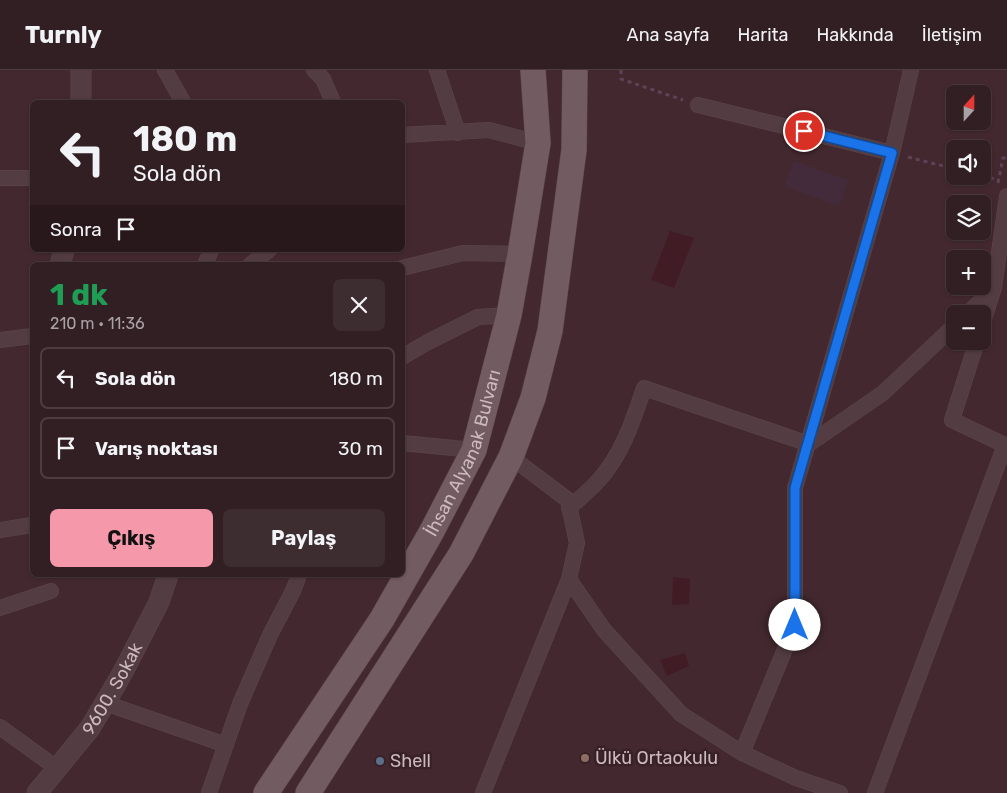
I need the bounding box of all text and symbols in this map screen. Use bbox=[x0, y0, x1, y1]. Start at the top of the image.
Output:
text: Turnly bbox=[25, 21, 102, 49]
text: Ana sayfa bbox=[627, 24, 710, 46]
text: Harita bbox=[738, 24, 788, 46]
text: Hakkında bbox=[816, 24, 894, 46]
text: İletişim bbox=[922, 24, 982, 46]
north arrow bbox=[946, 85, 991, 130]
map controls bbox=[946, 85, 991, 350]
pin bbox=[783, 110, 825, 152]
icon: arrive bbox=[790, 117, 818, 145]
text: 180 m bbox=[133, 118, 237, 160]
icon: left bbox=[50, 120, 115, 185]
button: sound bbox=[946, 140, 991, 185]
text: Sola dön bbox=[133, 160, 221, 187]
button: layers bbox=[946, 195, 991, 240]
icon: arrive bbox=[112, 215, 140, 243]
text: Sonra bbox=[50, 218, 102, 241]
button: + bbox=[946, 250, 991, 295]
text: 1 dk bbox=[50, 277, 108, 313]
button: close bbox=[333, 279, 385, 331]
button: − bbox=[946, 305, 991, 350]
text: 210 m · 11:36 bbox=[50, 314, 145, 333]
icon: left bbox=[52, 364, 80, 392]
text: Sola dön bbox=[95, 367, 176, 390]
text: 180 m bbox=[329, 367, 383, 390]
street label: İhsan Alyanak Bulvarı bbox=[420, 367, 505, 540]
icon: arrive bbox=[52, 434, 80, 462]
text: Varış noktası bbox=[95, 437, 218, 460]
text: 30 m bbox=[338, 437, 383, 460]
button: Çıkış bbox=[50, 509, 213, 567]
button: Paylaş bbox=[223, 509, 385, 567]
position arrow bbox=[768, 598, 820, 650]
street label: 9600. Sokak bbox=[78, 638, 148, 740]
place label: Ülkü Ortaokulu bbox=[595, 747, 718, 769]
place label: Shell bbox=[390, 750, 431, 772]
marker: Ülkü Ortaokulu bbox=[579, 752, 591, 764]
marker: Shell bbox=[374, 755, 386, 767]

